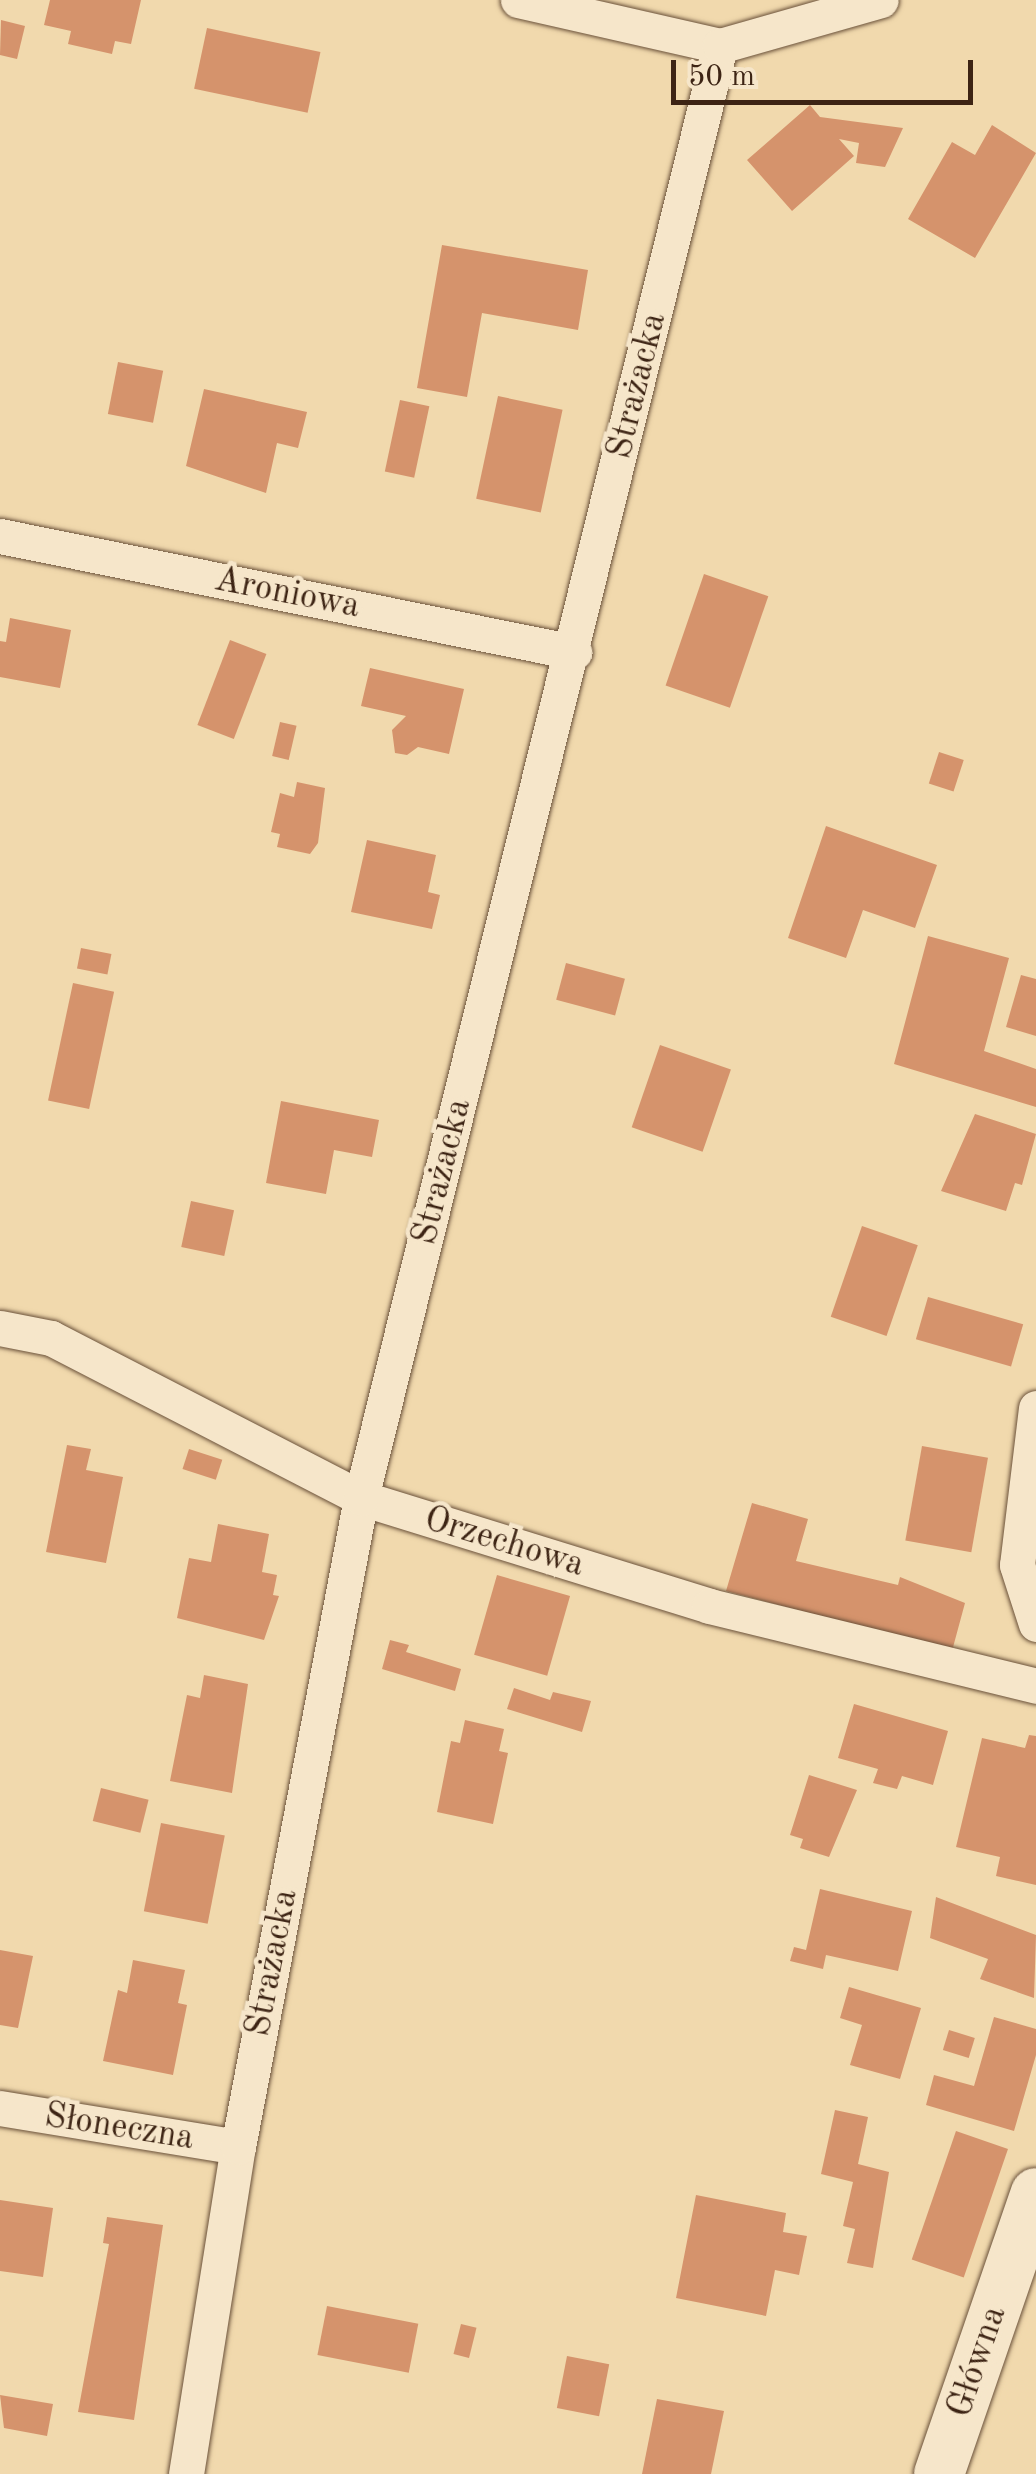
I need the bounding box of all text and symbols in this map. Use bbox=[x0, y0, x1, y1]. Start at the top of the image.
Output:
scale bar bbox=[676, 40, 978, 102]
text: 50 m bbox=[688, 62, 755, 92]
street label: Strażacka bbox=[600, 309, 676, 463]
street label: Aroniowa bbox=[211, 559, 363, 629]
street label: Strażacka bbox=[405, 1095, 481, 1249]
street label: Orzechowa bbox=[419, 1499, 589, 1587]
street label: Strażacka bbox=[238, 1886, 308, 2040]
street label: Słoneczna bbox=[41, 2095, 197, 2161]
street label: Główna bbox=[939, 2301, 1017, 2423]

